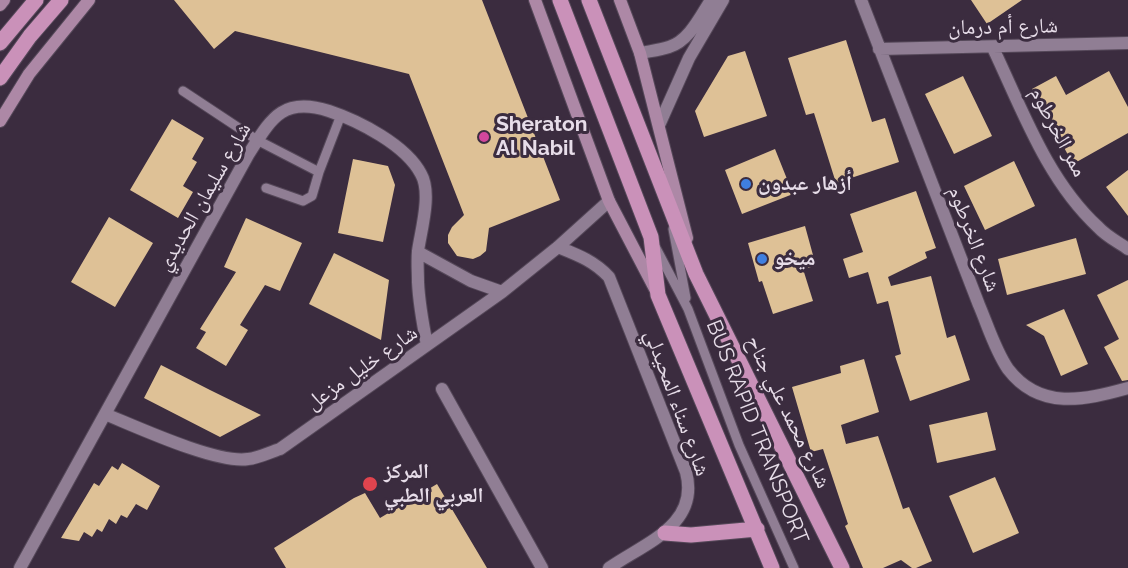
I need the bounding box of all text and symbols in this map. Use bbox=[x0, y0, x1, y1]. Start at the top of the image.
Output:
street label: شارع أم درمان bbox=[948, 13, 1058, 41]
street label: ممر الخرطوم bbox=[1024, 83, 1092, 181]
place label: Sheraton Al Nabil bbox=[496, 112, 587, 162]
street label: شارع سليمان الحديدي bbox=[151, 118, 257, 276]
marker: Sheraton Al Nabil bbox=[477, 130, 491, 144]
place label: أزهار عبدون bbox=[758, 171, 852, 197]
marker: أزهار عبدون bbox=[739, 177, 753, 191]
street label: شارع الخرطوم bbox=[942, 183, 1006, 295]
place label: ميخو bbox=[774, 246, 816, 272]
marker: ميخو bbox=[755, 252, 769, 266]
street label: BUS RAPID TRANSPORT bbox=[701, 316, 813, 548]
street label: شارع خليل مزعل bbox=[301, 320, 423, 416]
street label: شارع سناء المحيدلي bbox=[639, 327, 715, 479]
street label: شارع محمد علي جناح bbox=[740, 332, 836, 492]
place label: المركز العربي الطبي bbox=[384, 459, 483, 509]
marker: المركز العربي الطبي bbox=[361, 475, 379, 493]

